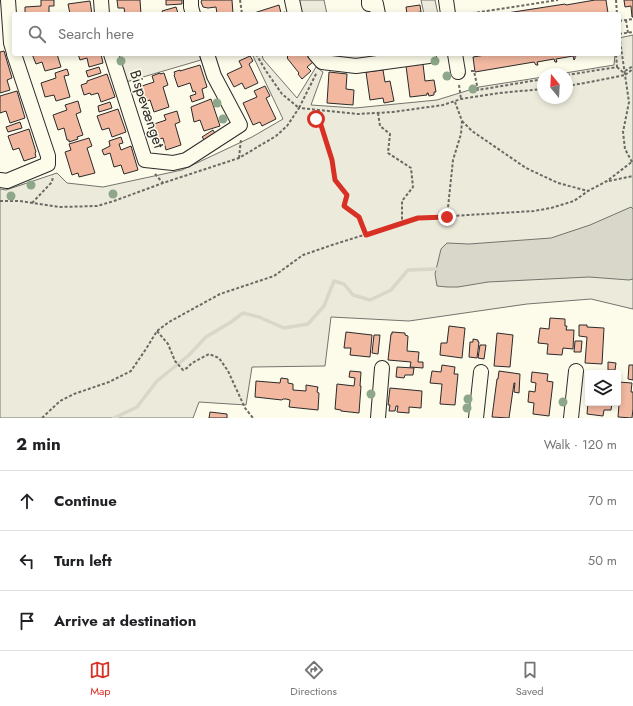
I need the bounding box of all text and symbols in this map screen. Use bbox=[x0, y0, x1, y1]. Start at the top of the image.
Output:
search box bbox=[12, 12, 621, 56]
icon: search bbox=[26, 23, 48, 45]
text: Search here bbox=[58, 23, 134, 45]
street label: Bispevænget bbox=[124, 67, 170, 151]
north arrow bbox=[537, 68, 573, 104]
route start bbox=[307, 110, 325, 128]
route end bbox=[438, 208, 456, 226]
map controls bbox=[585, 370, 621, 406]
button: layers bbox=[585, 370, 621, 406]
text: 2 min bbox=[16, 432, 61, 456]
text: Walk · 120 m bbox=[544, 435, 617, 454]
icon: ahead bbox=[16, 490, 38, 512]
text: Continue bbox=[54, 490, 117, 512]
text: 70 m bbox=[588, 491, 617, 510]
icon: left bbox=[16, 550, 38, 572]
text: Turn left bbox=[54, 550, 112, 572]
text: 50 m bbox=[588, 551, 617, 570]
icon: arrive bbox=[16, 610, 38, 632]
text: Arrive at destination bbox=[54, 610, 196, 632]
tab: Map bbox=[89, 659, 111, 699]
tab: Directions bbox=[290, 659, 337, 699]
tab: Saved bbox=[516, 659, 544, 699]

